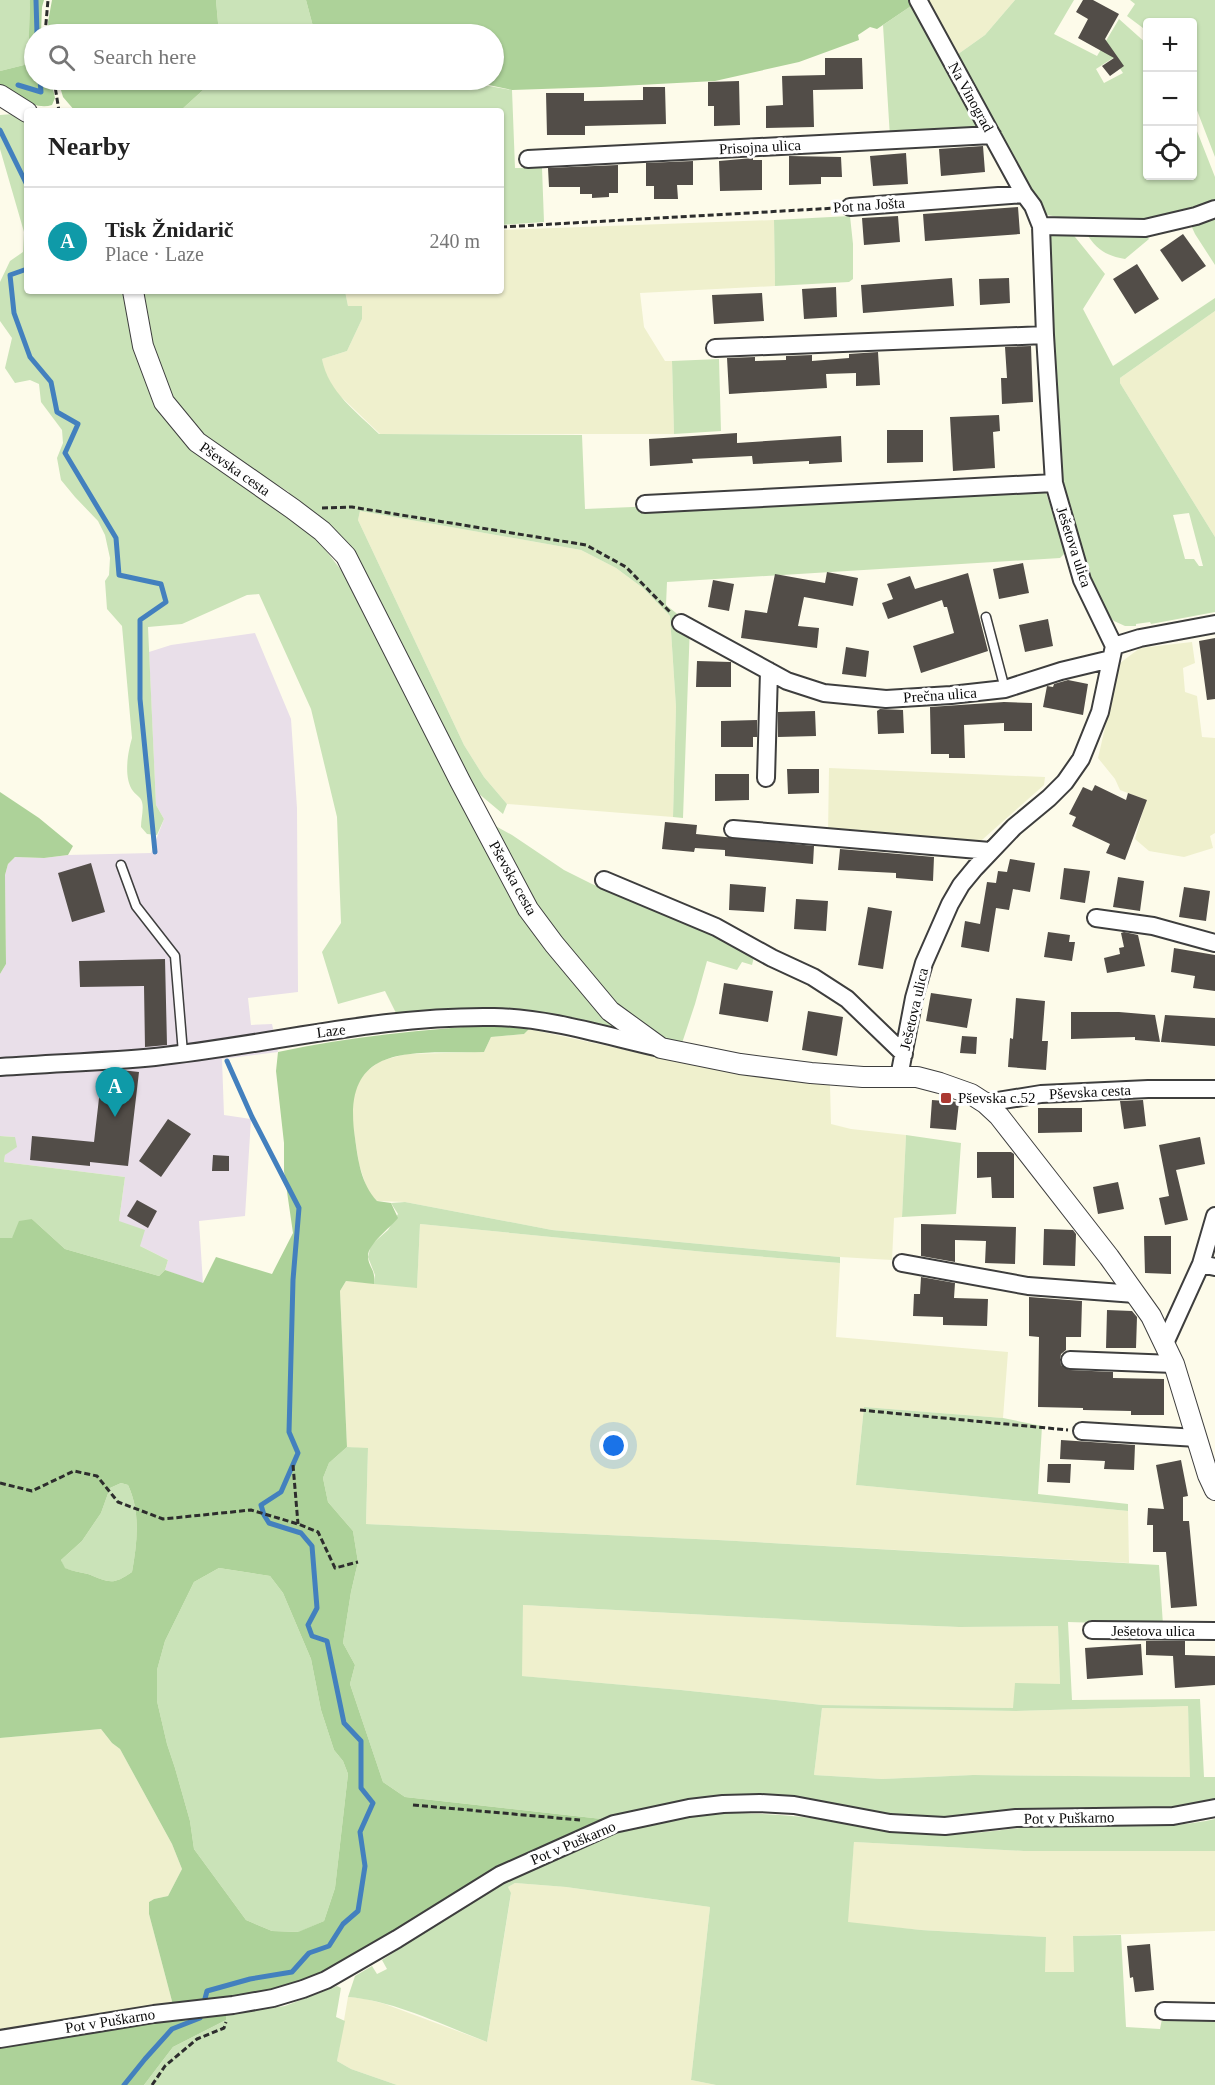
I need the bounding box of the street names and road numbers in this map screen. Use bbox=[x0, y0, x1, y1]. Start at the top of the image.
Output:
street label: Na Vinograd bbox=[945, 60, 997, 135]
street label: Prisojna ulica bbox=[719, 137, 802, 157]
street label: Pot na Jošta bbox=[833, 194, 906, 215]
street label: Pševska cesta bbox=[197, 439, 273, 499]
street label: Ješetova ulica bbox=[1053, 505, 1095, 590]
street label: Prečna ulica bbox=[903, 684, 978, 706]
street label: Pševska cesta bbox=[486, 838, 540, 918]
street label: Ješetova ulica bbox=[897, 966, 931, 1052]
street label: Laze bbox=[316, 1021, 347, 1041]
street label: Pševska cesta bbox=[1049, 1082, 1132, 1102]
street label: Ješetova ulica bbox=[1111, 1623, 1195, 1639]
street label: Pot v Puškarno bbox=[1023, 1809, 1115, 1827]
street label: Pot v Puškarno bbox=[528, 1818, 618, 1868]
street label: Pot v Puškarno bbox=[64, 2006, 156, 2036]

